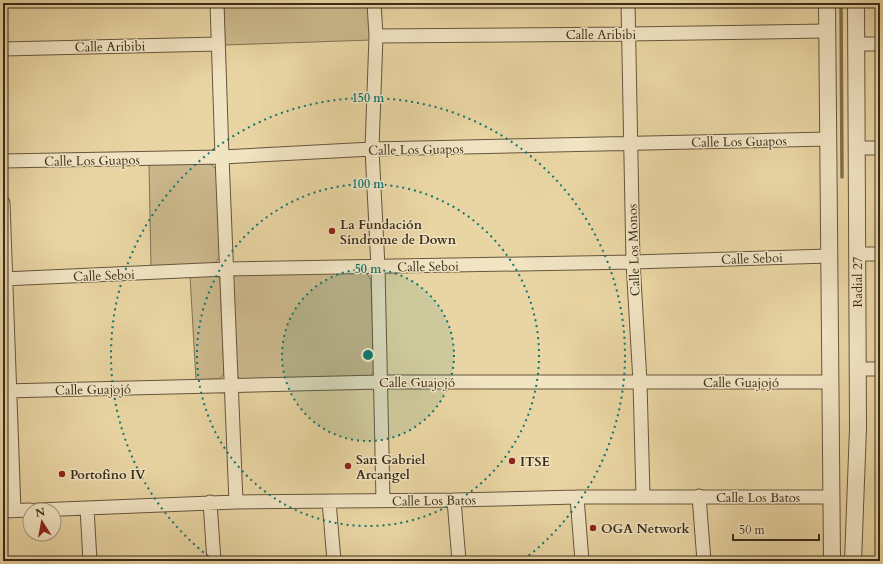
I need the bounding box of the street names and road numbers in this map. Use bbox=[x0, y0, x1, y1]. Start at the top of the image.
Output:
street label: Calle Aribibi bbox=[566, 26, 637, 44]
street label: Calle Aribibi bbox=[75, 37, 146, 57]
street label: Calle Los Guapos bbox=[691, 132, 787, 152]
street label: Calle Los Guapos bbox=[368, 140, 464, 160]
street label: Calle Los Guapos bbox=[44, 151, 140, 171]
street label: Calle Los Monos bbox=[623, 204, 645, 296]
street label: Calle Seboi bbox=[721, 249, 783, 269]
street label: Radial 27 bbox=[849, 256, 867, 307]
street label: Calle Seboi bbox=[397, 257, 459, 277]
street label: Calle Seboi bbox=[73, 266, 135, 286]
street label: Calle Guajojó bbox=[379, 374, 455, 392]
street label: Calle Guajojó bbox=[703, 374, 779, 392]
street label: Calle Guajojó bbox=[55, 380, 131, 400]
street label: Calle Los Batos bbox=[716, 489, 800, 507]
street label: Calle Los Batos bbox=[392, 491, 476, 511]

